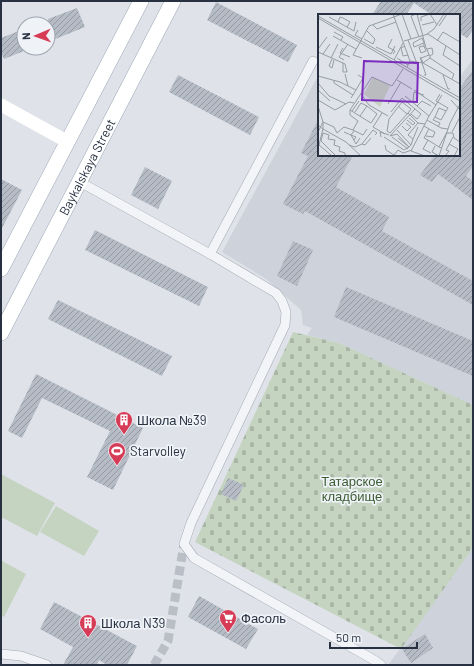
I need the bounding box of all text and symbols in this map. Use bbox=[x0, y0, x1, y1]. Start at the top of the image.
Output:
inset map bbox=[318, 14, 460, 156]
north arrow bbox=[16, 16, 56, 56]
text: N bbox=[19, 32, 32, 40]
street label: Baykalskaya Street bbox=[55, 116, 119, 218]
building icon: Школа №39 bbox=[114, 410, 134, 435]
place label: Школа №39 bbox=[137, 412, 207, 428]
sports icon: Starvolley bbox=[107, 441, 127, 466]
place label: Starvolley bbox=[130, 443, 186, 459]
park label: Татарское кладбище bbox=[321, 473, 383, 504]
supermarket icon: Фасоль bbox=[218, 608, 238, 633]
place label: Фасоль bbox=[241, 610, 286, 626]
building icon: Школа N39 bbox=[78, 613, 98, 638]
place label: Школа N39 bbox=[101, 615, 165, 631]
scale bar bbox=[330, 624, 417, 650]
text: 50 m bbox=[336, 630, 361, 644]

